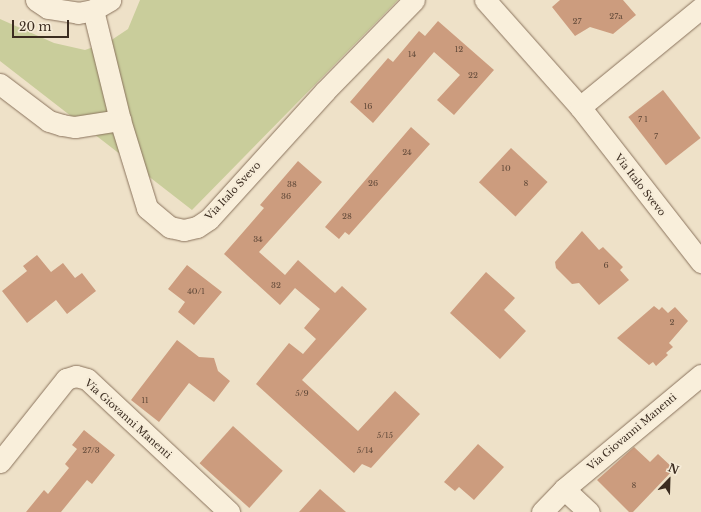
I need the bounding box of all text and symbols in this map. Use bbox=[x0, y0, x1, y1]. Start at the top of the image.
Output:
scale bar bbox=[14, 12, 71, 38]
house number: 27a bbox=[609, 12, 623, 22]
house number: 27 bbox=[573, 17, 581, 27]
text: 20 m bbox=[19, 19, 51, 34]
house number: 12 bbox=[455, 45, 463, 55]
house number: 14 bbox=[408, 50, 416, 60]
house number: 22 bbox=[468, 71, 478, 81]
house number: 16 bbox=[364, 102, 372, 112]
house number: 7 1 bbox=[638, 115, 648, 125]
house number: 7 bbox=[654, 132, 658, 142]
house number: 24 bbox=[402, 148, 412, 158]
street label: Via Italo Svevo bbox=[612, 151, 668, 219]
street label: Via Italo Svevo bbox=[203, 159, 263, 223]
house number: 10 bbox=[501, 164, 511, 174]
house number: 26 bbox=[368, 179, 378, 189]
house number: 8 bbox=[524, 179, 528, 189]
house number: 38 bbox=[287, 180, 297, 190]
house number: 36 bbox=[281, 192, 291, 202]
house number: 28 bbox=[342, 212, 352, 222]
house number: 34 bbox=[253, 235, 263, 245]
house number: 6 bbox=[603, 261, 609, 271]
house number: 32 bbox=[271, 281, 281, 291]
house number: 40/1 bbox=[187, 287, 205, 297]
house number: 2 bbox=[670, 318, 674, 328]
street label: Via Giovanni Manenti bbox=[82, 377, 174, 461]
house number: 5/9 bbox=[295, 389, 309, 399]
street label: Via Giovanni Manenti bbox=[585, 391, 679, 473]
house number: 11 bbox=[141, 396, 149, 406]
house number: 5/15 bbox=[377, 431, 393, 441]
house number: 27/3 bbox=[82, 446, 100, 456]
house number: 5/14 bbox=[357, 446, 373, 456]
north arrow bbox=[649, 460, 689, 500]
text: N bbox=[666, 460, 681, 477]
house number: 8 bbox=[632, 481, 636, 491]

